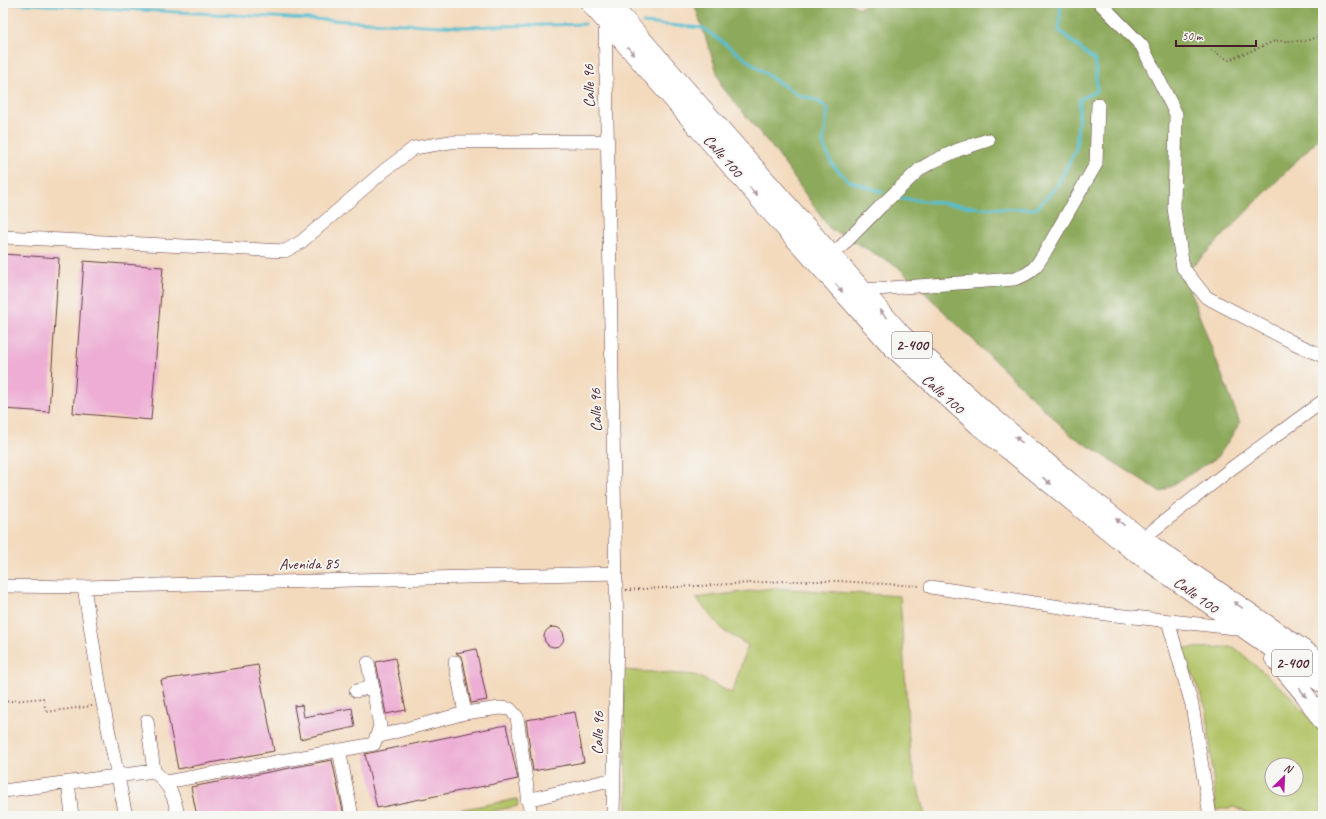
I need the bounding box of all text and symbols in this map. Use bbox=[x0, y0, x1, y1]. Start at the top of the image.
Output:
scale bar bbox=[1176, 22, 1256, 48]
text: 50 m bbox=[1182, 28, 1204, 44]
one-way arrow bbox=[626, 46, 635, 56]
street label: Calle 96 bbox=[579, 63, 599, 108]
street label: Calle 100 bbox=[699, 130, 748, 183]
one-way arrow bbox=[748, 187, 757, 196]
one-way arrow bbox=[835, 283, 844, 294]
one-way arrow bbox=[879, 309, 888, 318]
road number: 2-400 bbox=[892, 332, 932, 358]
street label: Calle 100 bbox=[917, 370, 970, 420]
street label: Calle 96 bbox=[586, 387, 606, 432]
one-way arrow bbox=[1014, 435, 1025, 444]
one-way arrow bbox=[1042, 477, 1052, 486]
one-way arrow bbox=[1115, 518, 1126, 526]
street label: Avenida 85 bbox=[279, 553, 340, 575]
street label: Calle 100 bbox=[1170, 572, 1224, 619]
one-way arrow bbox=[1232, 601, 1243, 609]
road number: 2-400 bbox=[1272, 650, 1312, 676]
one-way arrow bbox=[1299, 688, 1307, 699]
street label: Calle 96 bbox=[587, 710, 609, 755]
north arrow bbox=[1264, 757, 1304, 797]
text: N bbox=[1282, 760, 1296, 777]

